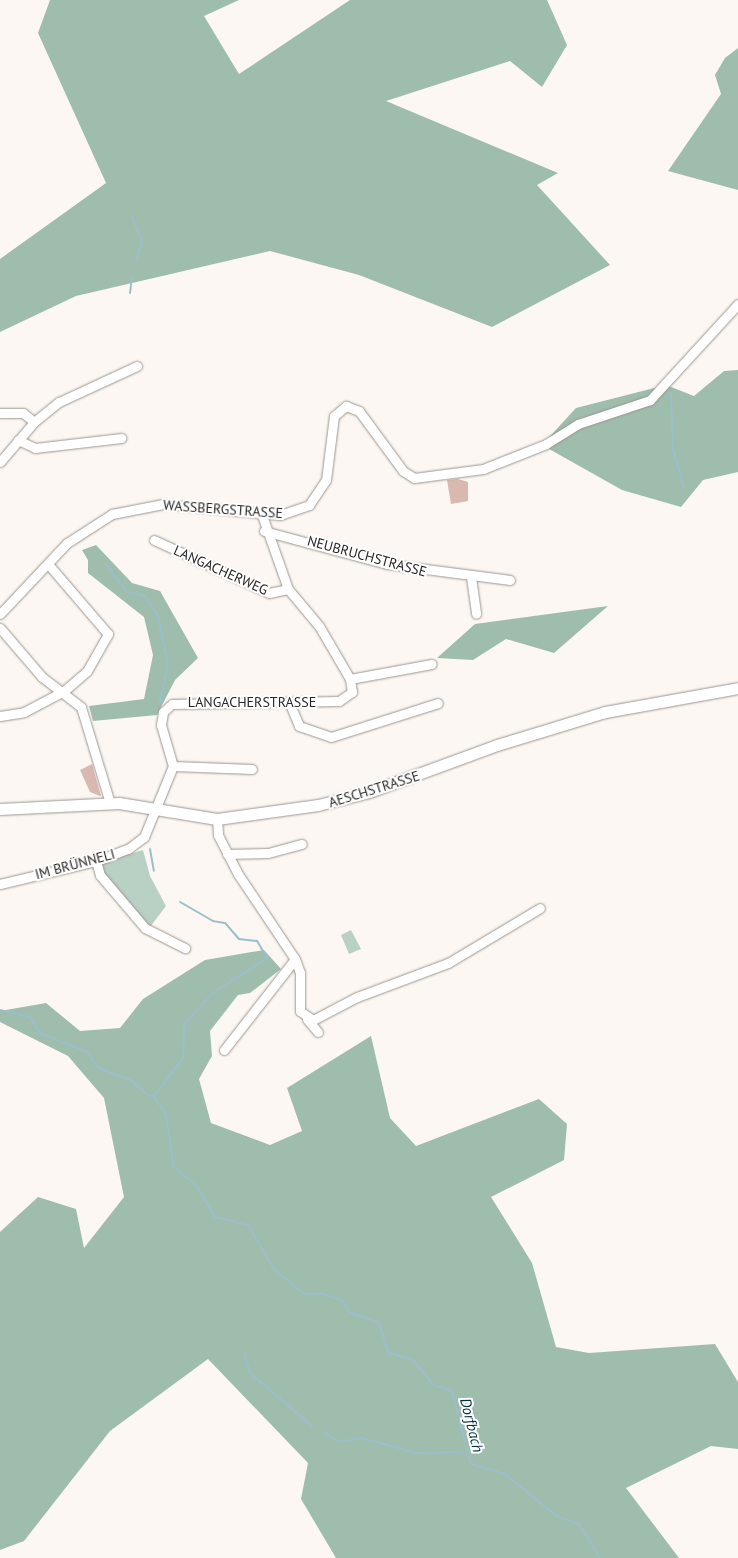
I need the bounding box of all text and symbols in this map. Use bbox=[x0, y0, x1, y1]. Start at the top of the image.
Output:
street label: WASSBERGSTRASSE bbox=[163, 496, 283, 522]
street label: NEUBRUCHSTRASSE bbox=[306, 532, 428, 580]
street label: LANGACHERWEG bbox=[171, 542, 271, 598]
street label: LANGACHERSTRASSE bbox=[188, 694, 316, 710]
street label: AESCHSTRASSE bbox=[326, 767, 422, 811]
street label: IM BRÜNNELI bbox=[33, 845, 117, 883]
water label: Dorfbach bbox=[457, 1396, 487, 1454]

